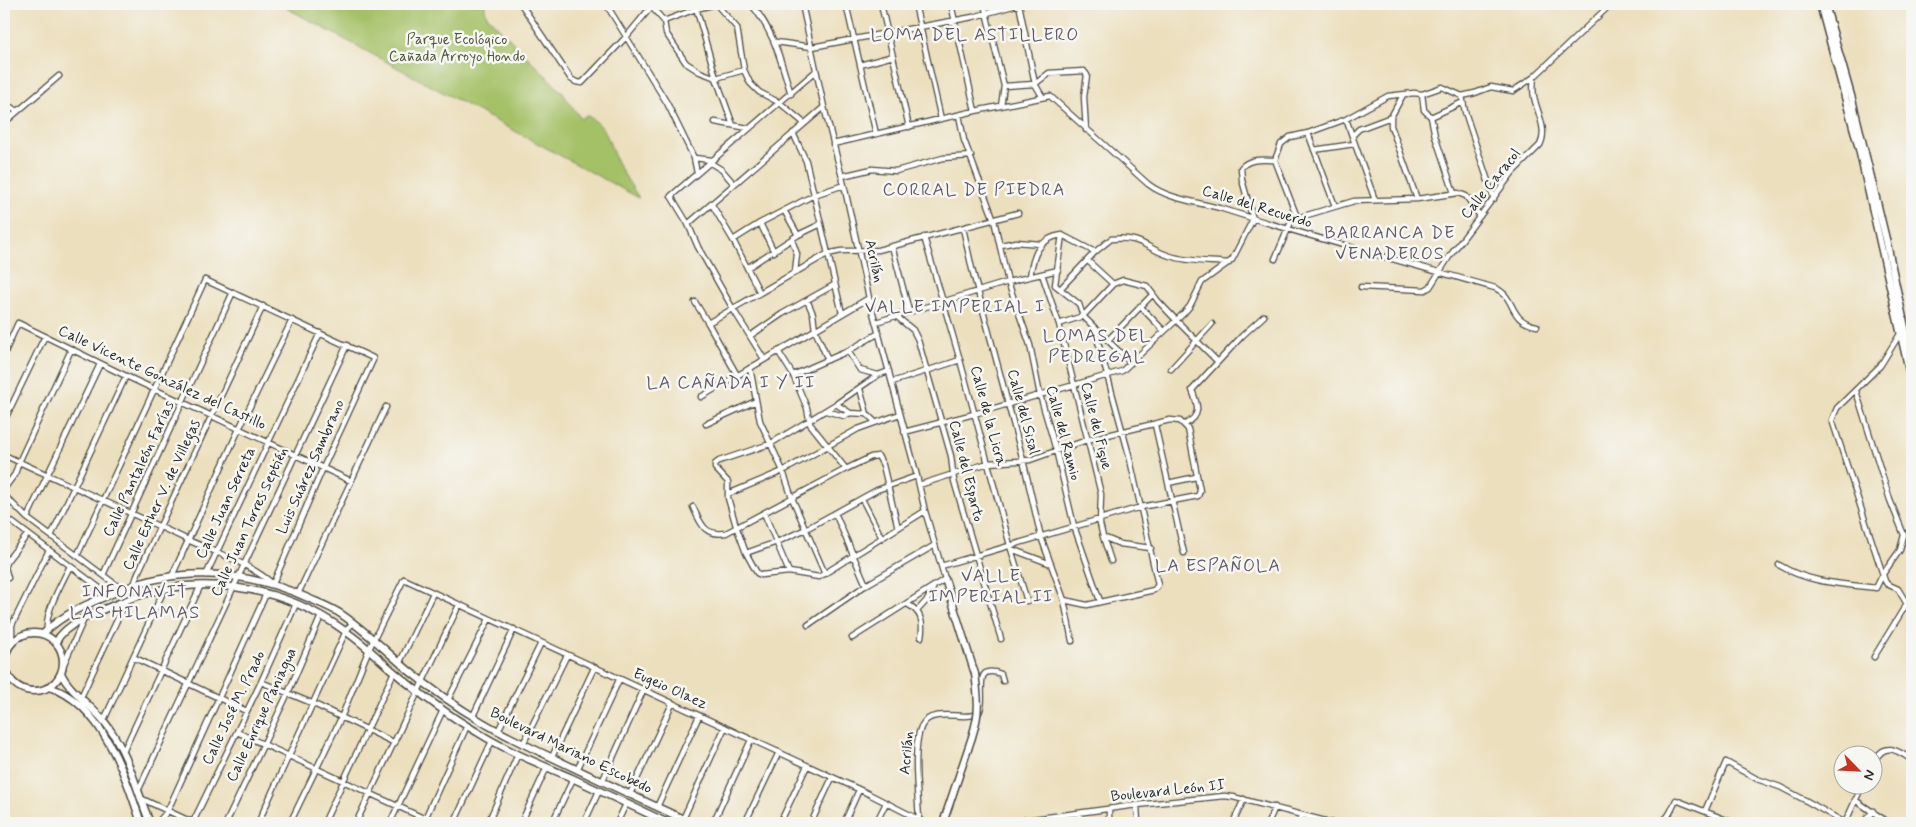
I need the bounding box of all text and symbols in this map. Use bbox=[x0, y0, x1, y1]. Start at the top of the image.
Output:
district label: LOMA DEL ASTILLERO bbox=[870, 23, 1080, 47]
park label: Parque Ecológico Cañada Arroyo Hondo bbox=[389, 30, 526, 67]
street label: Calle Caracol bbox=[1456, 144, 1526, 224]
district label: CORRAL DE PIEDRA bbox=[883, 178, 1065, 202]
street label: Calle del Recuerdo bbox=[1199, 181, 1315, 233]
district label: BARRANCA DE VENADEROS bbox=[1324, 221, 1456, 266]
street label: Acrilán bbox=[859, 238, 889, 284]
district label: VALLE IMPERIAL I bbox=[865, 295, 1045, 319]
street label: Calle Vicente González del Castillo bbox=[55, 321, 269, 435]
district label: LOMAS DEL PEDREGAL bbox=[1043, 324, 1151, 369]
street label: Calle de la Licra bbox=[965, 364, 1011, 469]
street label: Calle del Sisal bbox=[1002, 367, 1044, 457]
district label: LA CAÑADA I Y II bbox=[647, 371, 815, 395]
street label: Calle del Fique bbox=[1075, 380, 1117, 472]
street label: Calle del Ramio bbox=[1041, 383, 1085, 483]
street label: Calle Pantaleón Farías bbox=[99, 397, 180, 540]
street label: Luis Suárez Sambrano bbox=[272, 397, 350, 537]
street label: Calle Esther V. de Villegas bbox=[118, 416, 207, 574]
street label: Calle del Esparto bbox=[944, 418, 988, 524]
street label: Calle Juan Serreta bbox=[191, 443, 261, 562]
street label: Calle Juan Torres Septién bbox=[206, 444, 294, 600]
district label: LA ESPAÑOLA bbox=[1155, 554, 1281, 578]
district label: VALLE IMPERIAL II bbox=[929, 564, 1053, 609]
district label: INFONAVIT LAS HILAMAS bbox=[70, 580, 200, 625]
street label: Calle Enrique Paniagua bbox=[222, 645, 303, 786]
street label: Calle José M. Prado bbox=[198, 648, 270, 768]
street label: Eugeio Olaez bbox=[630, 664, 710, 714]
street label: Boulevard Mariano Escobedo bbox=[487, 703, 655, 799]
street label: Acrilán bbox=[895, 731, 919, 775]
north arrow bbox=[1834, 744, 1884, 794]
text: N bbox=[1859, 767, 1879, 783]
street label: Boulevard León II bbox=[1110, 775, 1226, 807]

